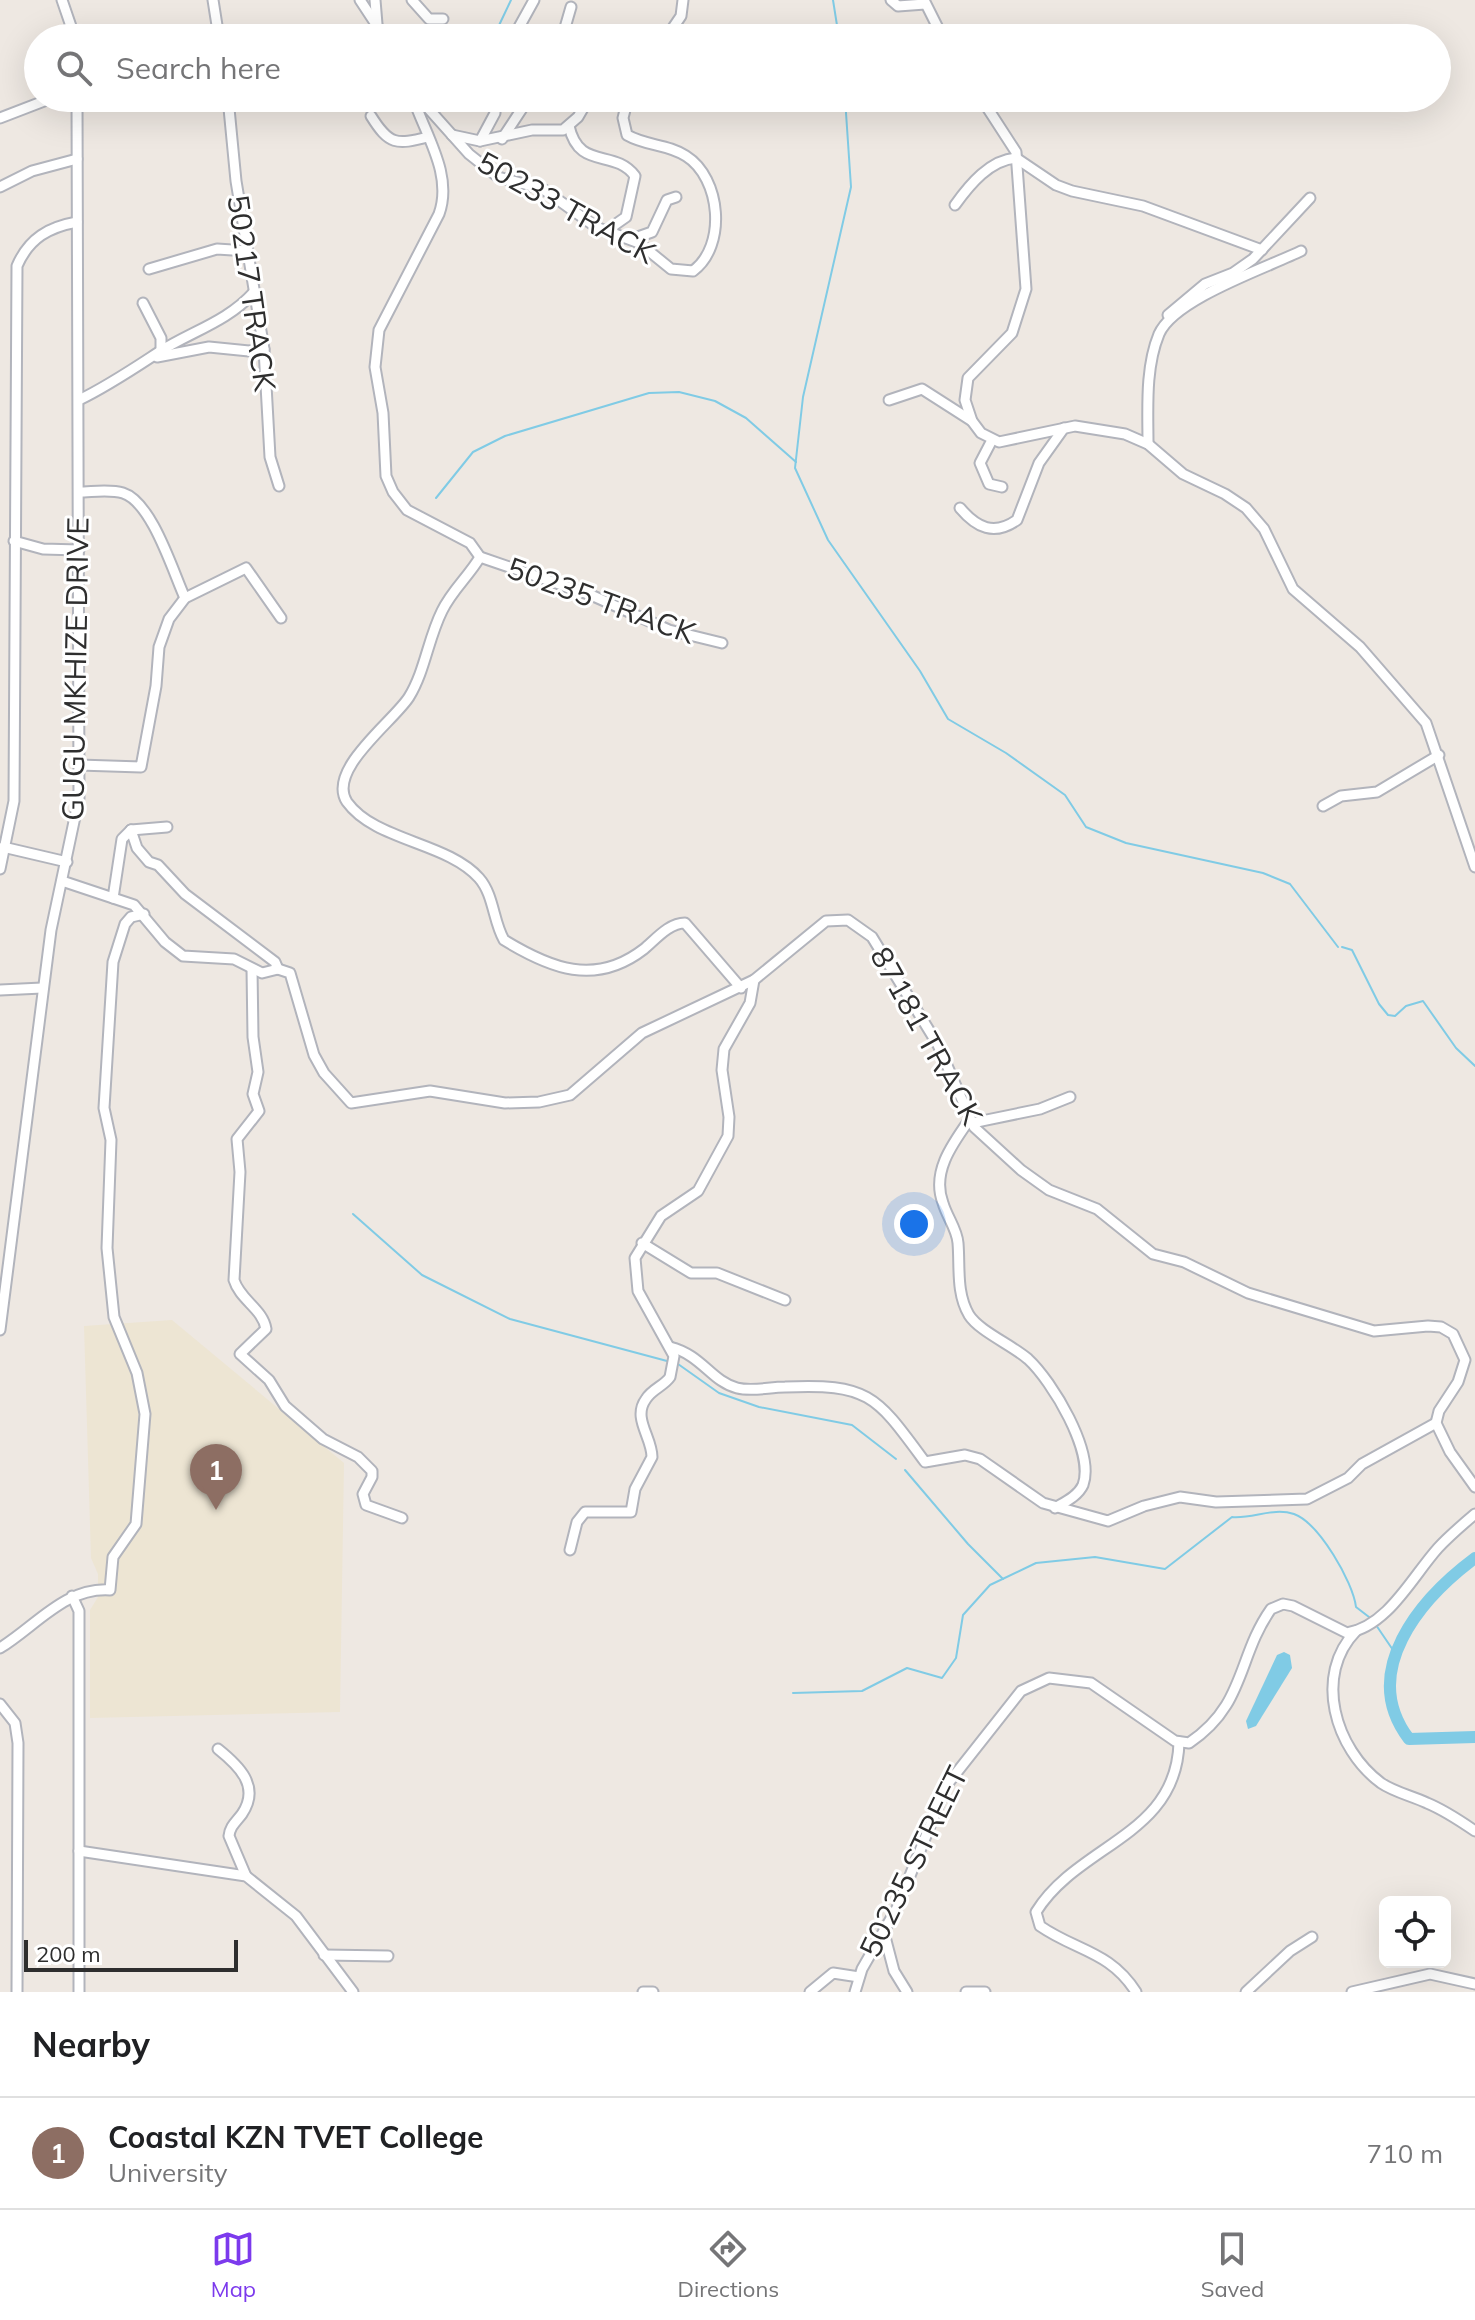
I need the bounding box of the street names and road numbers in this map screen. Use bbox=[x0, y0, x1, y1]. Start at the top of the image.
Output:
street label: 50233 TRACK bbox=[471, 143, 663, 272]
street label: 50217 TRACK bbox=[219, 192, 285, 394]
street label: GUGU MKHIZE DRIVE bbox=[53, 517, 97, 821]
street label: 50235 TRACK bbox=[502, 548, 702, 652]
street label: 87181 TRACK bbox=[862, 940, 992, 1132]
street label: 50235 STREET bbox=[850, 1760, 976, 1963]

